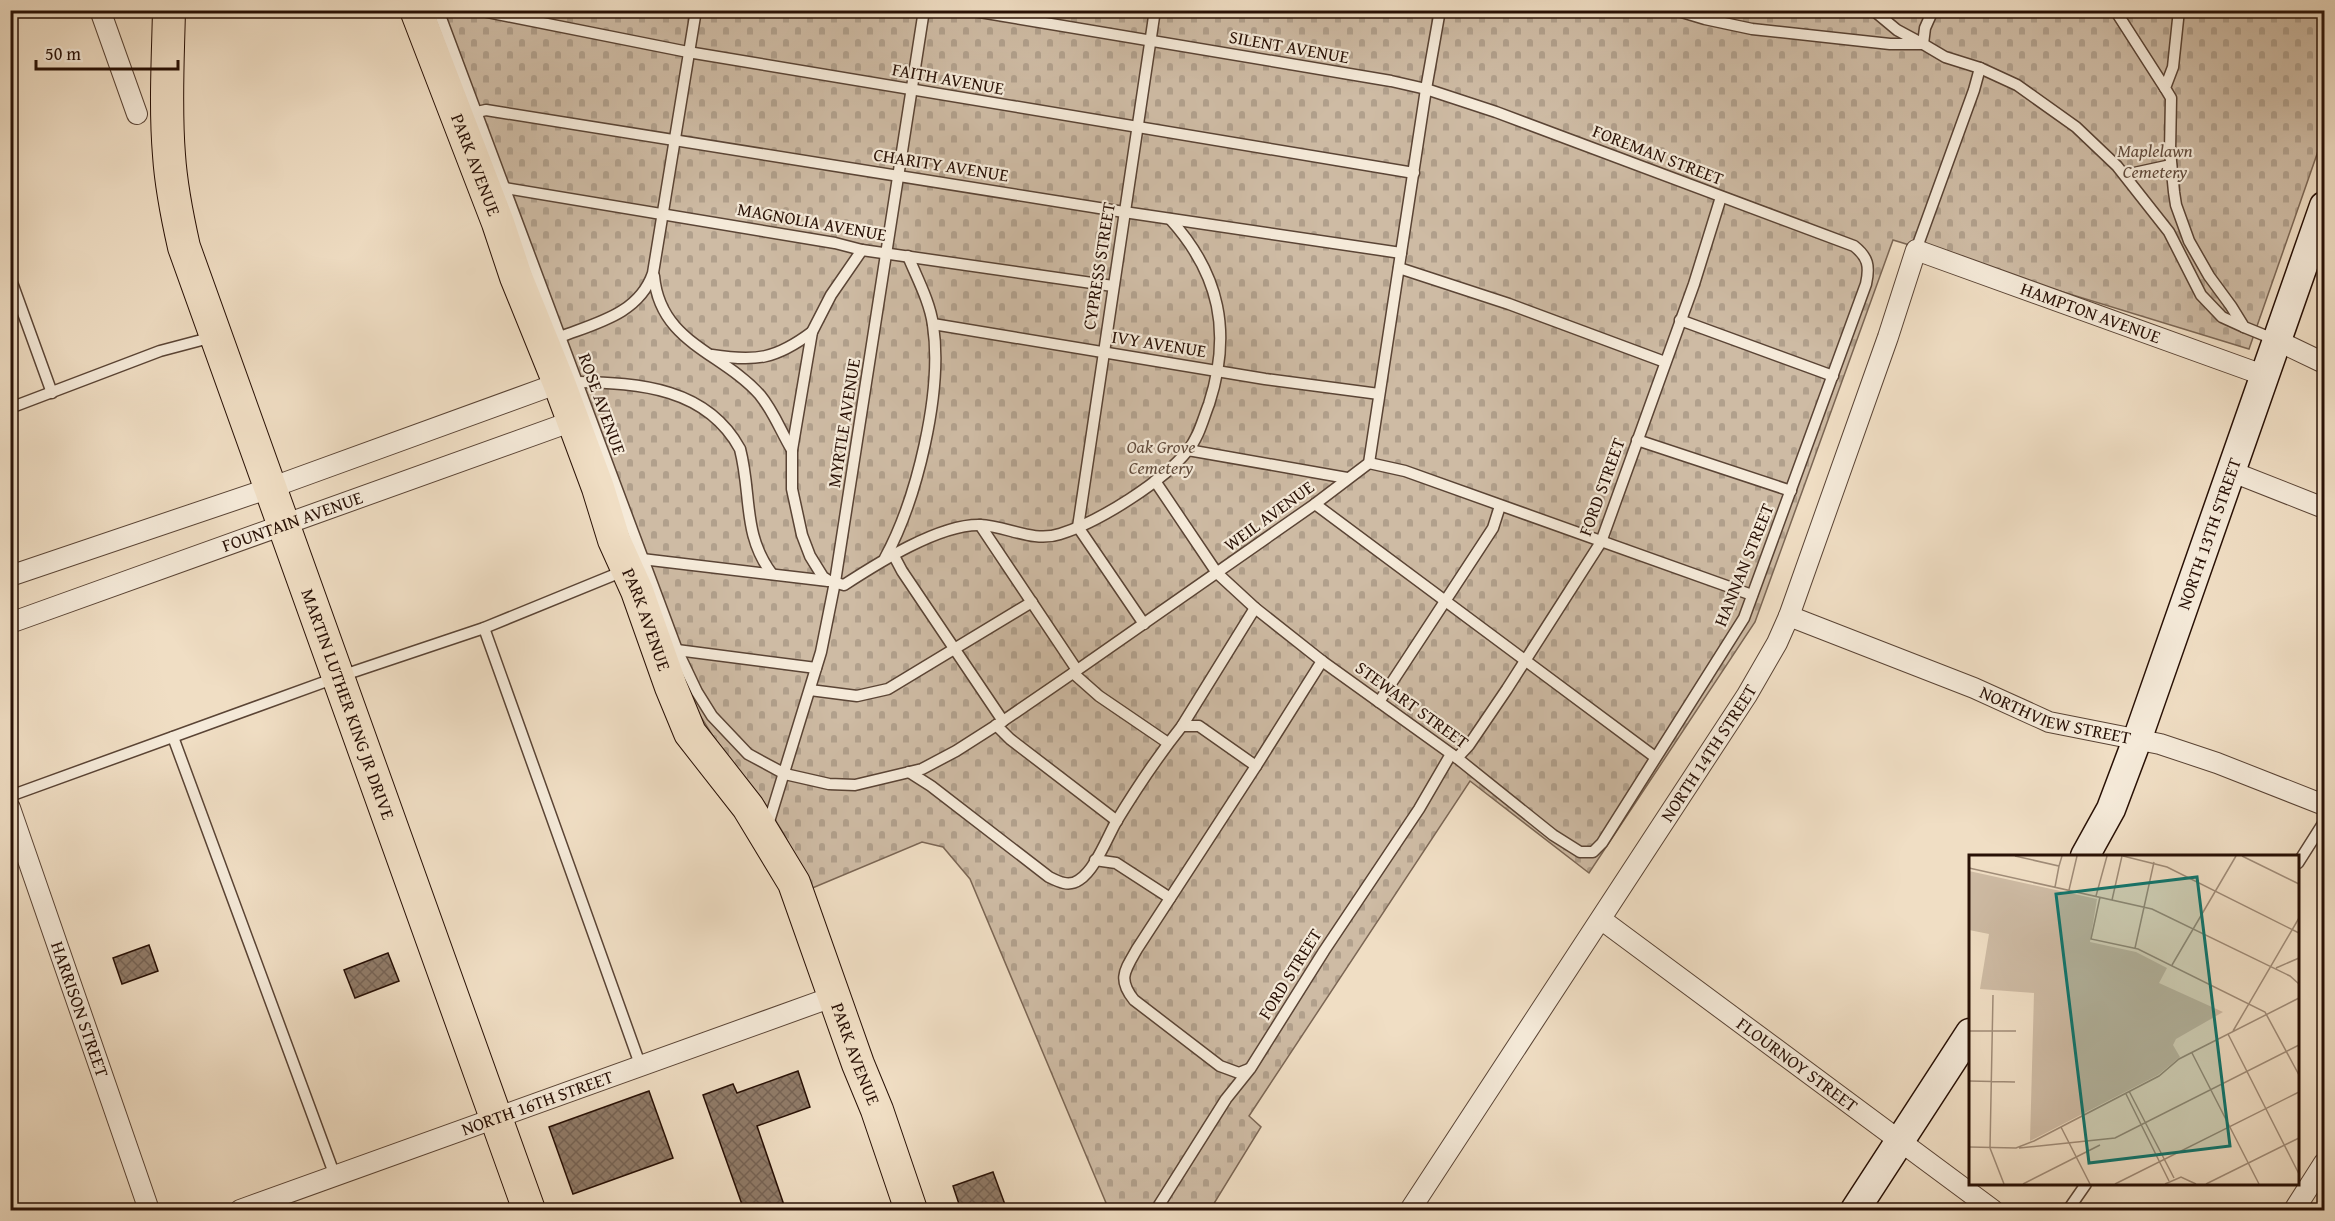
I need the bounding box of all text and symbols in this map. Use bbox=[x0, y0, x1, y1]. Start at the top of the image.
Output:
street label: SILENT AVENUE bbox=[1227, 23, 1351, 70]
scale bar bbox=[36, 33, 178, 71]
text: 50 m bbox=[45, 40, 81, 67]
street label: FAITH AVENUE bbox=[890, 55, 1006, 102]
street label: PARK AVENUE bbox=[444, 110, 508, 220]
street label: FOREMAN STREET bbox=[1589, 117, 1727, 192]
park label: Maplelawn Cemetery bbox=[2117, 137, 2193, 185]
street label: CHARITY AVENUE bbox=[872, 140, 1011, 189]
street label: MAGNOLIA AVENUE bbox=[735, 195, 889, 248]
street label: CYPRESS STREET bbox=[1075, 200, 1122, 332]
street label: HAMPTON AVENUE bbox=[2017, 275, 2165, 350]
street label: IVY AVENUE bbox=[1110, 323, 1208, 364]
street label: ROSE AVENUE bbox=[572, 349, 633, 458]
street label: MYRTLE AVENUE bbox=[820, 356, 867, 490]
park label: Oak Grove Cemetery bbox=[1127, 433, 1195, 481]
street label: FORD STREET bbox=[1571, 434, 1632, 540]
street label: NORTH 13TH STREET bbox=[2170, 454, 2248, 613]
street label: WEIL AVENUE bbox=[1218, 474, 1319, 558]
street label: FOUNTAIN AVENUE bbox=[218, 484, 366, 559]
street label: HANNAN STREET bbox=[1707, 499, 1781, 630]
street label: PARK AVENUE bbox=[615, 564, 678, 674]
street label: MARTIN LUTHER KING JR DRIVE bbox=[294, 585, 402, 823]
street label: STEWART STREET bbox=[1350, 654, 1475, 755]
street label: NORTHVIEW STREET bbox=[1975, 678, 2133, 751]
street label: NORTH 14TH STREET bbox=[1654, 679, 1763, 827]
inset map bbox=[1969, 855, 2299, 1185]
street label: FORD STREET bbox=[1251, 923, 1328, 1024]
street label: HARRISON STREET bbox=[44, 938, 116, 1081]
street label: PARK AVENUE bbox=[824, 999, 888, 1109]
street label: FLOURNOY STREET bbox=[1731, 1010, 1864, 1118]
street label: NORTH 16TH STREET bbox=[457, 1063, 617, 1142]

